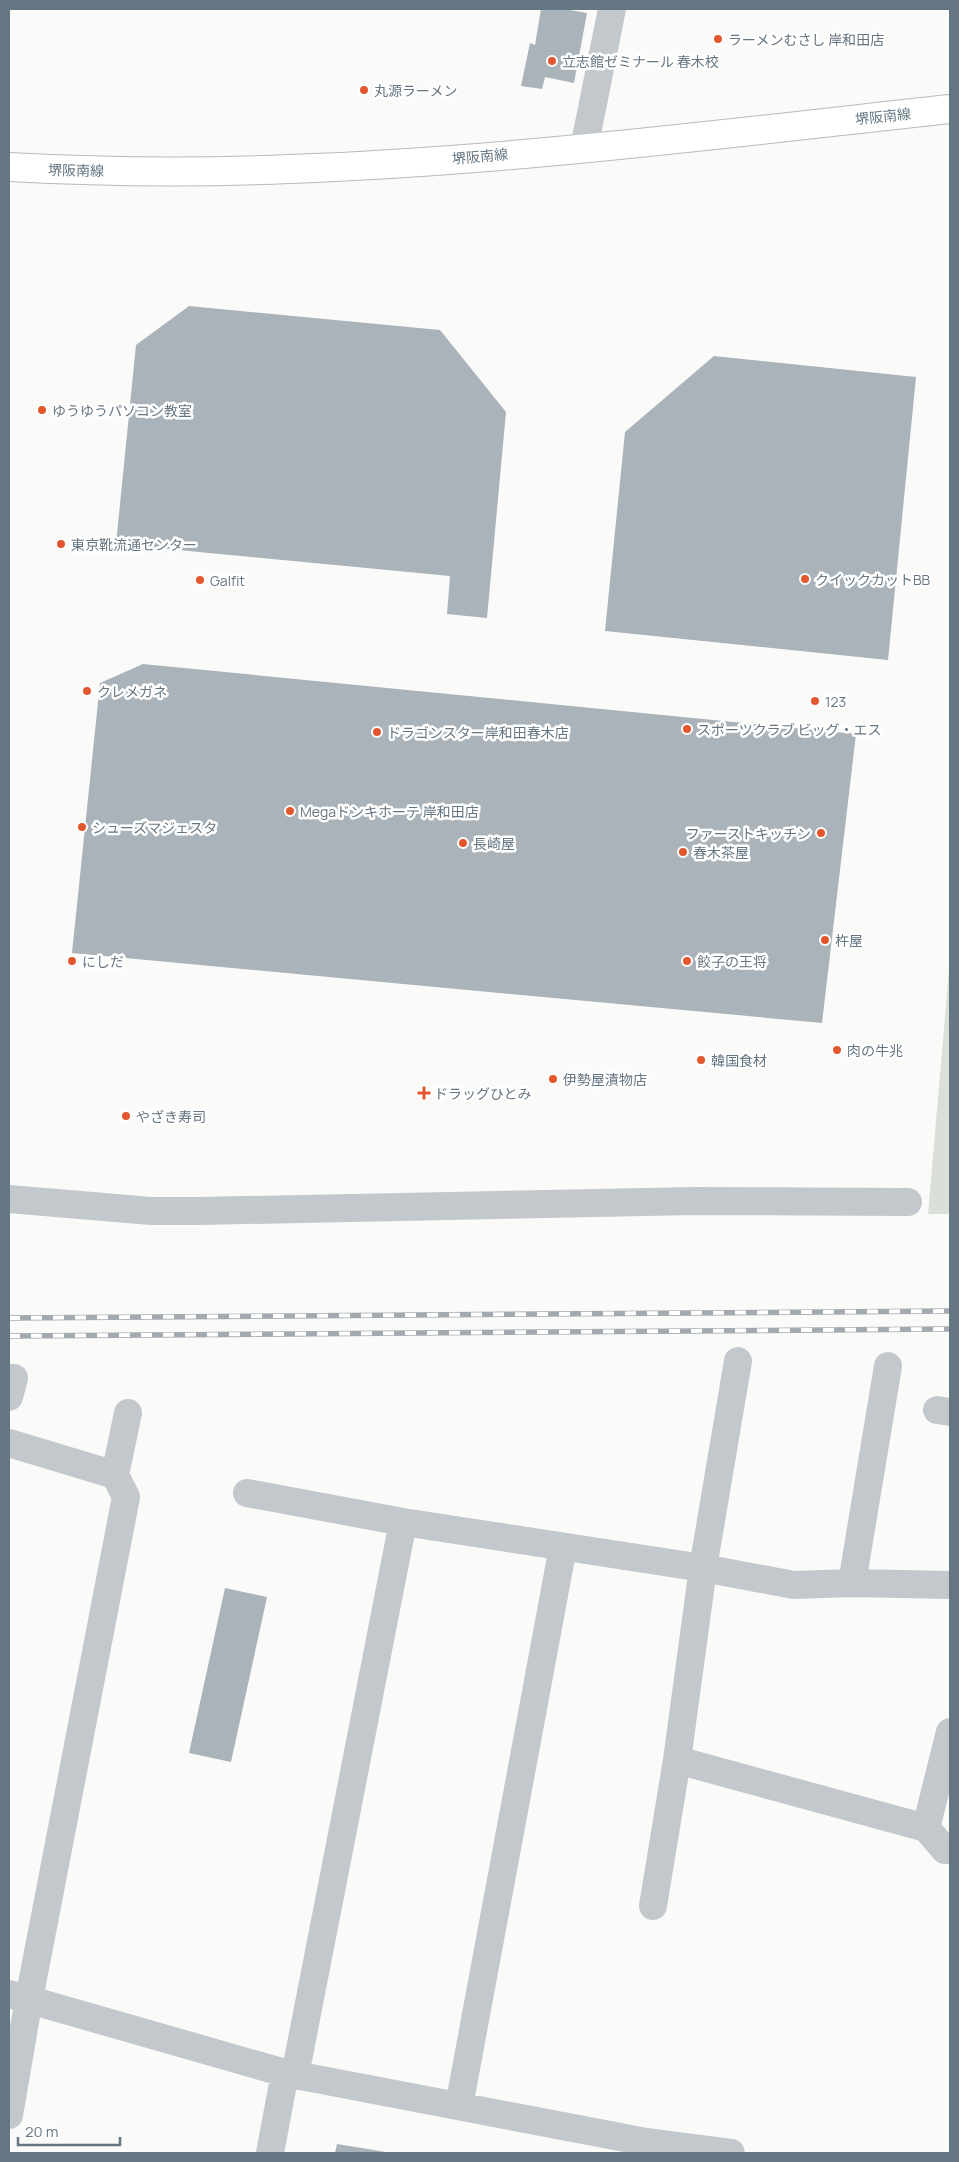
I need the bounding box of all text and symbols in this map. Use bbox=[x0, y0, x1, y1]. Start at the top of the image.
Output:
place label: ラーメンむさし 岸和田店 bbox=[728, 30, 884, 49]
marker: ラーメンむさし 岸和田店 bbox=[712, 33, 724, 45]
place label: 立志館ゼミナール 春木校 bbox=[562, 52, 719, 71]
marker: 立志館ゼミナール 春木校 bbox=[546, 55, 558, 67]
place label: 丸源ラーメン bbox=[374, 81, 457, 100]
marker: 丸源ラーメン bbox=[358, 84, 370, 96]
street label: 堺阪南線 bbox=[854, 104, 912, 128]
street label: 堺阪南線 bbox=[451, 144, 509, 168]
street label: 堺阪南線 bbox=[48, 160, 104, 180]
place label: ゆうゆうパソコン教室 bbox=[52, 401, 192, 420]
marker: ゆうゆうパソコン教室 bbox=[36, 404, 48, 416]
place label: 東京靴流通センター bbox=[71, 535, 197, 554]
marker: 東京靴流通センター bbox=[55, 538, 67, 550]
place label: クイックカットBB bbox=[815, 570, 931, 589]
place label: Galfit bbox=[210, 571, 245, 590]
marker: クイックカットBB bbox=[799, 573, 811, 585]
marker: Galfit bbox=[194, 574, 206, 586]
place label: クレメガネ bbox=[97, 682, 167, 701]
marker: クレメガネ bbox=[81, 685, 93, 697]
place label: 123 bbox=[825, 692, 846, 711]
marker: 123 bbox=[809, 695, 821, 707]
place label: スポーツクラブ ビッグ・エス bbox=[697, 720, 882, 739]
place label: ドラゴンスター岸和田春木店 bbox=[387, 723, 569, 742]
marker: スポーツクラブ ビッグ・エス bbox=[681, 723, 693, 735]
marker: ドラゴンスター岸和田春木店 bbox=[371, 726, 383, 738]
place label: Megaドンキホーテ 岸和田店 bbox=[300, 802, 479, 821]
marker: Megaドンキホーテ 岸和田店 bbox=[284, 805, 296, 817]
place label: シューズマジェスタ bbox=[92, 818, 217, 837]
marker: シューズマジェスタ bbox=[76, 821, 88, 833]
place label: ファーストキッチン bbox=[686, 824, 811, 843]
marker: ファーストキッチン bbox=[815, 827, 827, 839]
place label: 長崎屋 bbox=[473, 834, 515, 853]
marker: 長崎屋 bbox=[457, 837, 469, 849]
place label: 春木茶屋 bbox=[693, 843, 749, 862]
marker: 春木茶屋 bbox=[677, 846, 689, 858]
place label: 杵屋 bbox=[835, 931, 863, 950]
marker: 杵屋 bbox=[819, 934, 831, 946]
place label: にしだ bbox=[82, 952, 124, 971]
place label: 餃子の王将 bbox=[697, 952, 767, 971]
marker: にしだ bbox=[66, 955, 78, 967]
marker: 餃子の王将 bbox=[681, 955, 693, 967]
place label: 肉の牛兆 bbox=[847, 1041, 903, 1060]
marker: 肉の牛兆 bbox=[831, 1044, 843, 1056]
place label: 韓国食材 bbox=[711, 1051, 767, 1070]
marker: 韓国食材 bbox=[695, 1054, 707, 1066]
place label: 伊勢屋漬物店 bbox=[563, 1070, 647, 1089]
marker: 伊勢屋漬物店 bbox=[547, 1073, 559, 1085]
place label: ドラッグひとみ bbox=[434, 1084, 532, 1103]
marker: ドラッグひとみ bbox=[418, 1087, 430, 1099]
place label: やざき寿司 bbox=[136, 1107, 206, 1126]
marker: やざき寿司 bbox=[120, 1110, 132, 1122]
scale bar bbox=[18, 2114, 120, 2146]
text: 20 m bbox=[25, 2121, 58, 2142]

